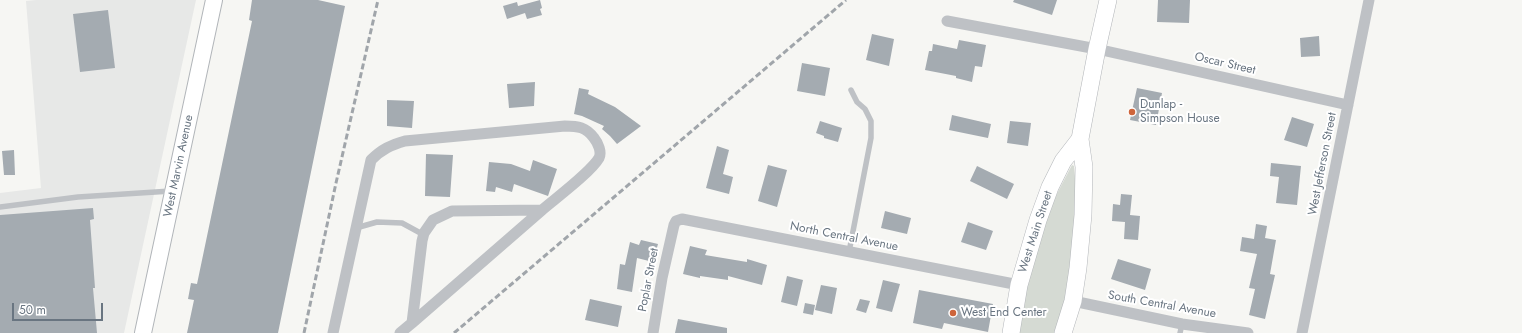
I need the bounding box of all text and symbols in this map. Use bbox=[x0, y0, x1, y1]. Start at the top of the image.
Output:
street label: Oscar Street bbox=[1193, 50, 1257, 78]
place label: Dunlap - Simpson House bbox=[1140, 98, 1220, 126]
marker: Dunlap - Simpson House bbox=[1127, 107, 1137, 117]
street label: West Jefferson Street bbox=[1306, 111, 1340, 217]
street label: West Marvin Avenue bbox=[161, 114, 197, 218]
street label: West Main Street bbox=[1016, 189, 1056, 275]
street label: North Central Avenue bbox=[789, 219, 899, 255]
street label: Poplar Street bbox=[636, 247, 662, 313]
street label: South Central Avenue bbox=[1107, 288, 1217, 322]
scale bar bbox=[14, 295, 105, 321]
text: 50 m bbox=[19, 301, 46, 319]
place label: West End Center bbox=[961, 306, 1047, 320]
marker: West End Center bbox=[948, 308, 958, 318]

